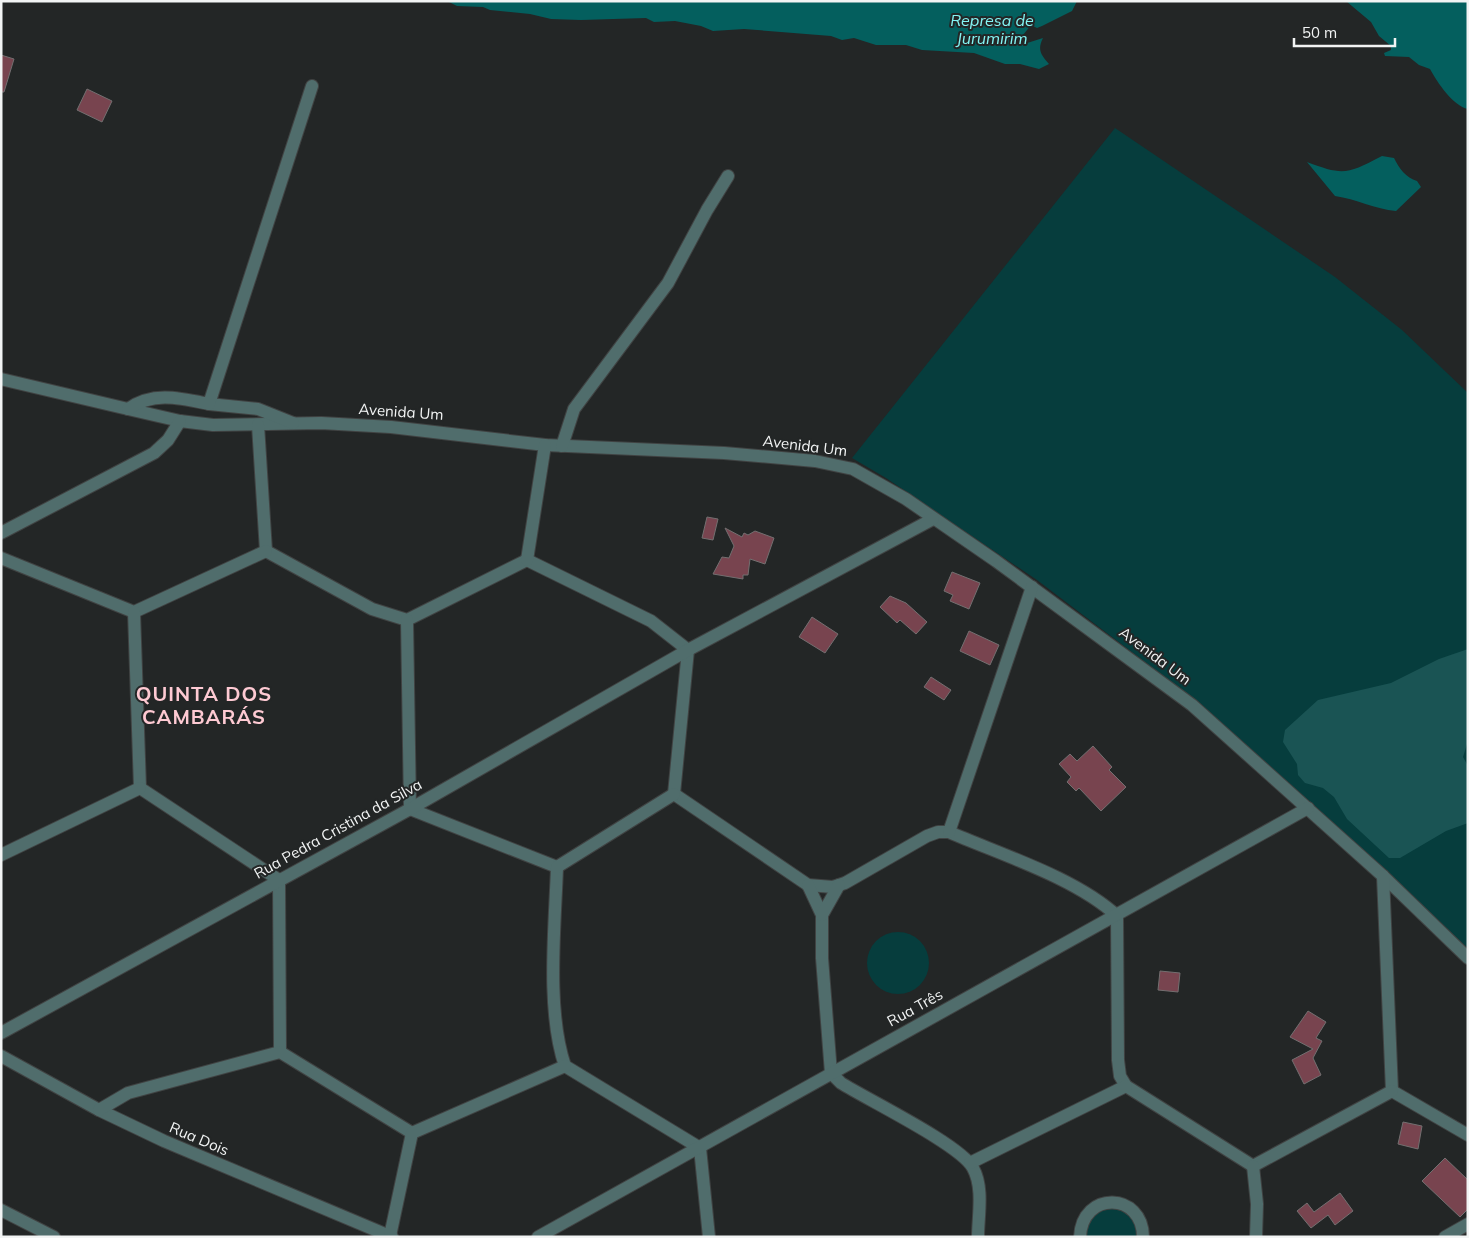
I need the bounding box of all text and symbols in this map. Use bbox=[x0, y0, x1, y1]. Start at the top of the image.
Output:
water label: Represa de Jurumirim bbox=[950, 10, 1034, 48]
scale bar bbox=[1294, 15, 1395, 47]
text: 50 m bbox=[1302, 23, 1337, 42]
street label: Avenida Um bbox=[358, 399, 444, 424]
street label: Avenida Um bbox=[762, 431, 848, 460]
street label: Avenida Um bbox=[1116, 622, 1195, 689]
district label: QUINTA DOS CAMBARÁS bbox=[136, 681, 272, 729]
street label: Rua Pedra Cristina da Silva bbox=[250, 774, 425, 883]
street label: Rua Três bbox=[884, 985, 946, 1031]
street label: Rua Dois bbox=[167, 1118, 232, 1160]

